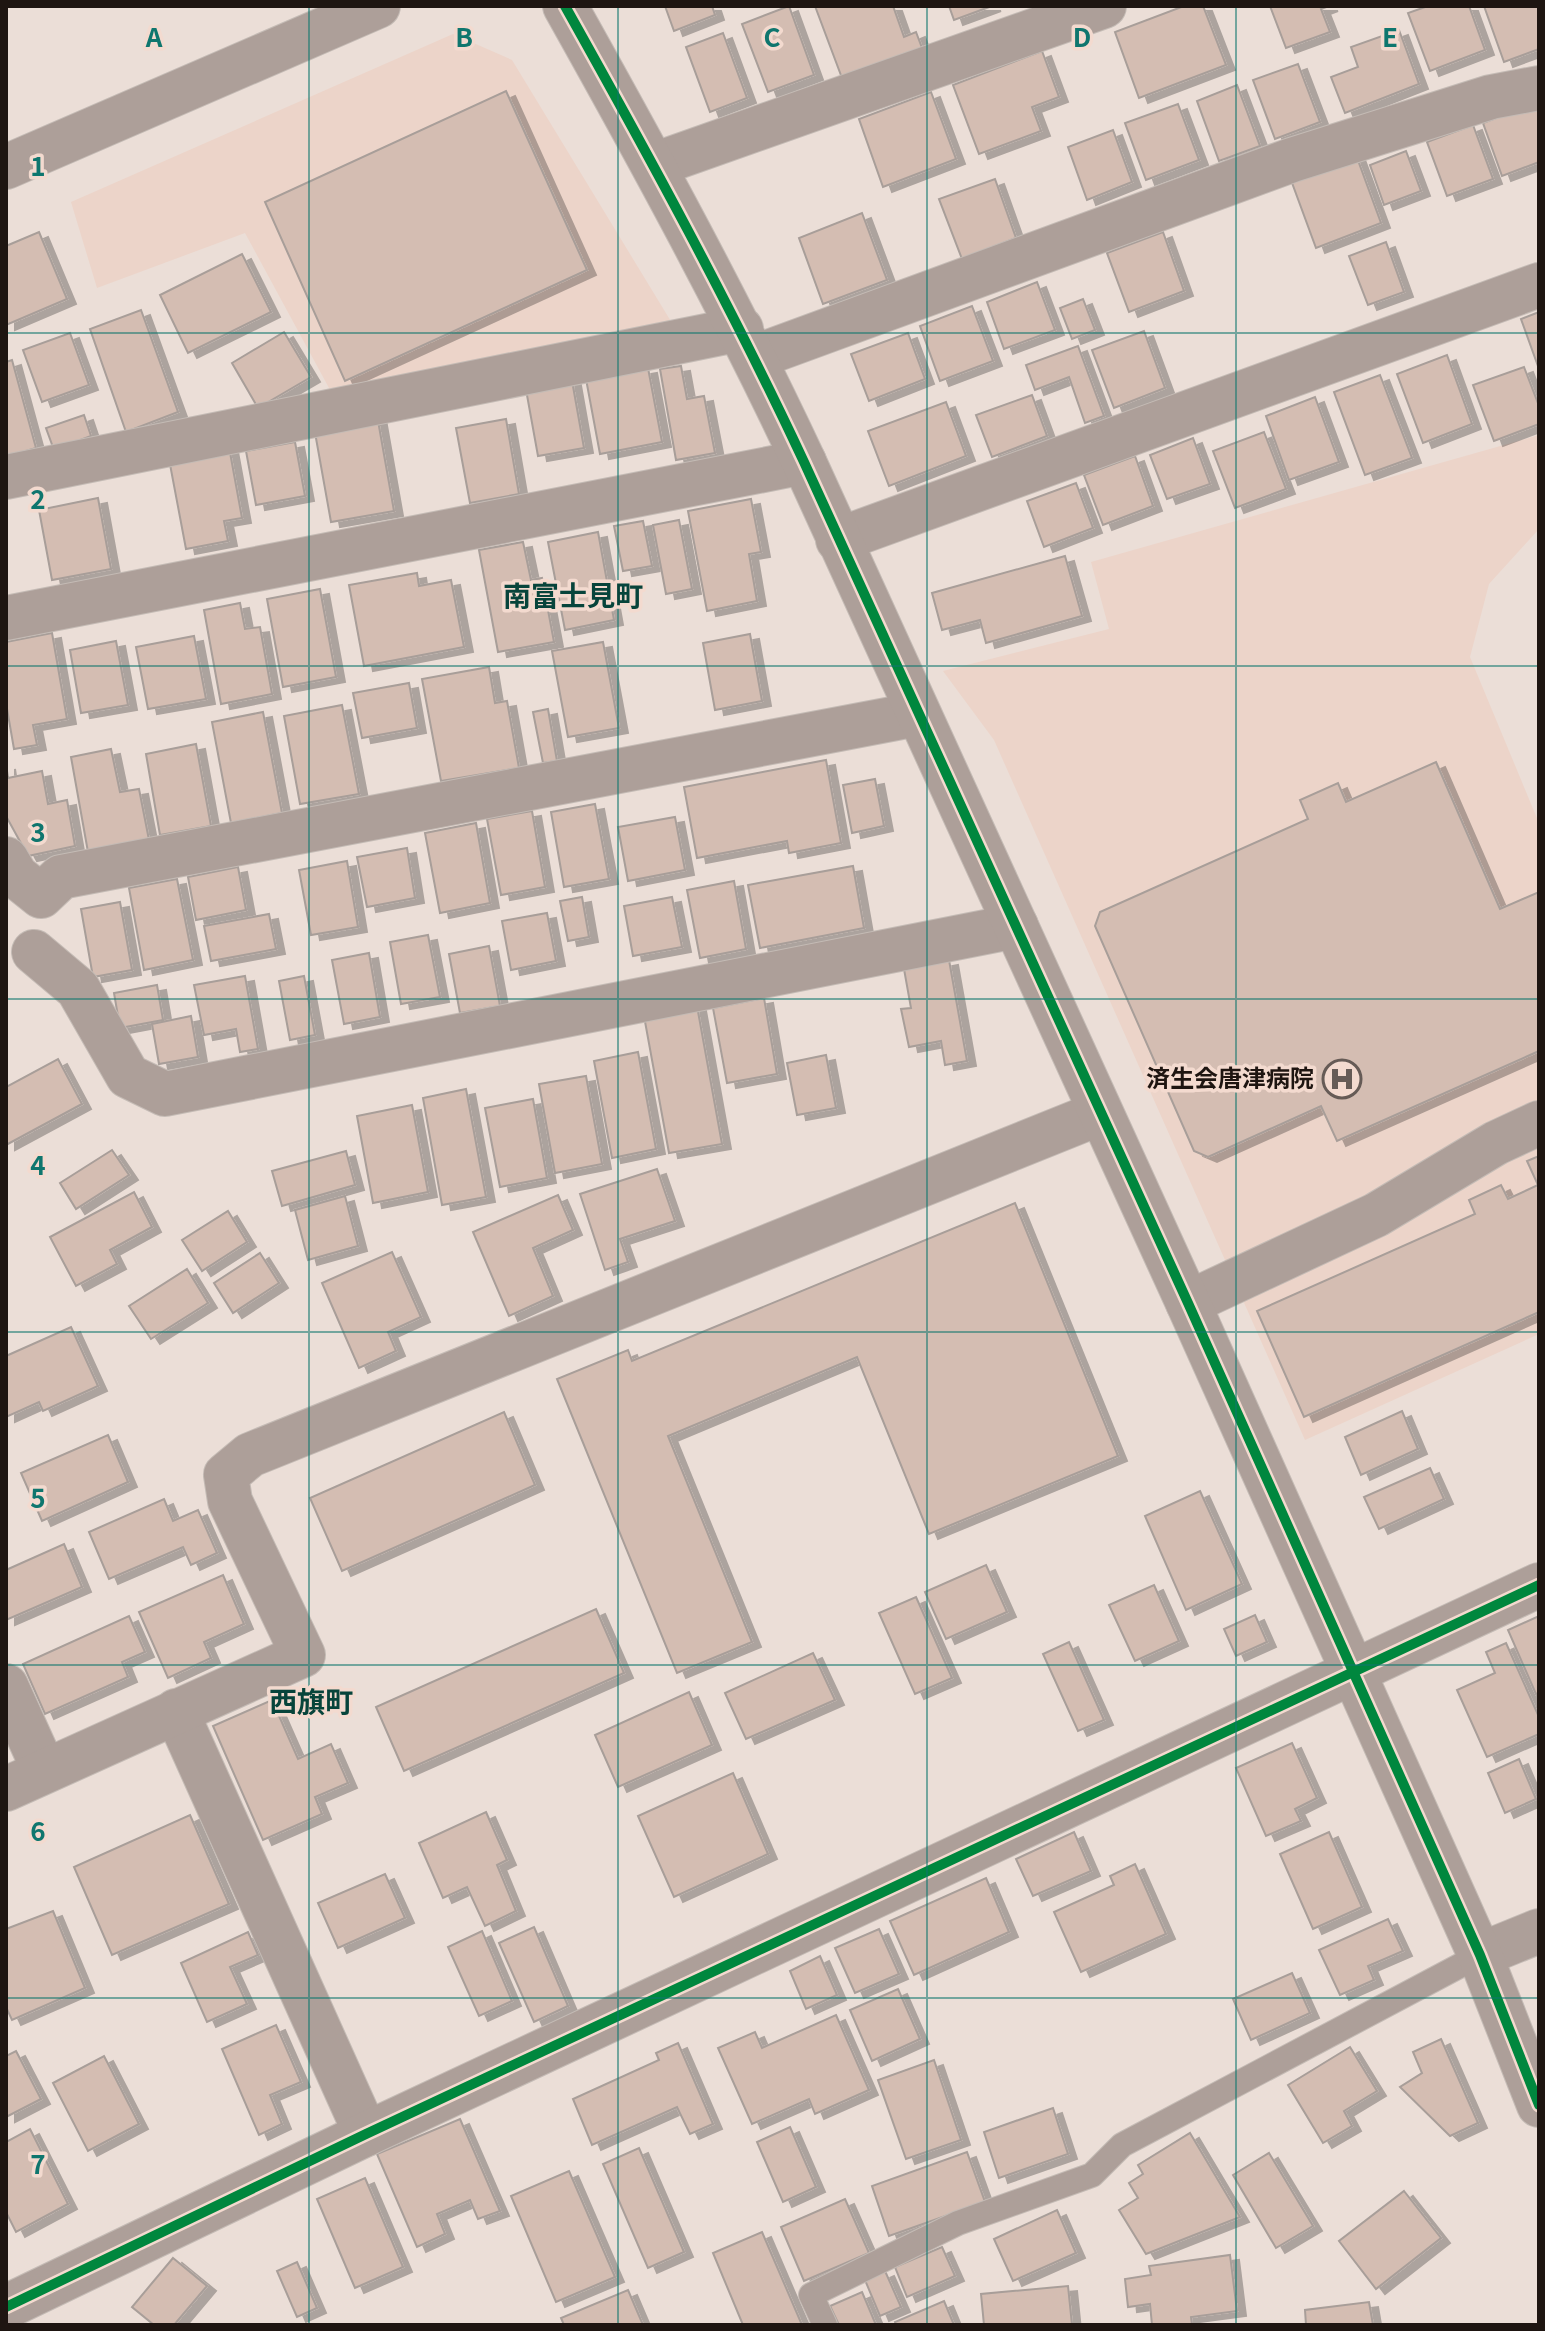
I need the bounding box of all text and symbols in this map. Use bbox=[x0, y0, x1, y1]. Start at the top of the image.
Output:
text: A bbox=[145, 17, 163, 54]
text: B bbox=[455, 17, 473, 54]
text: C bbox=[763, 17, 781, 54]
text: D bbox=[1073, 17, 1091, 54]
text: E bbox=[1382, 17, 1398, 54]
text: 1 bbox=[30, 146, 46, 183]
text: 2 bbox=[30, 479, 46, 516]
district label: 南富士見町 bbox=[503, 574, 643, 614]
text: 3 bbox=[30, 812, 46, 849]
hospital icon: 済生会唐津病院 bbox=[1321, 1058, 1363, 1100]
place label: 済生会唐津病院 bbox=[1146, 1059, 1314, 1094]
text: 4 bbox=[30, 1145, 46, 1182]
text: 5 bbox=[30, 1478, 46, 1515]
district label: 西旗町 bbox=[269, 1680, 353, 1720]
text: 6 bbox=[30, 1811, 46, 1848]
text: 7 bbox=[30, 2144, 46, 2181]

